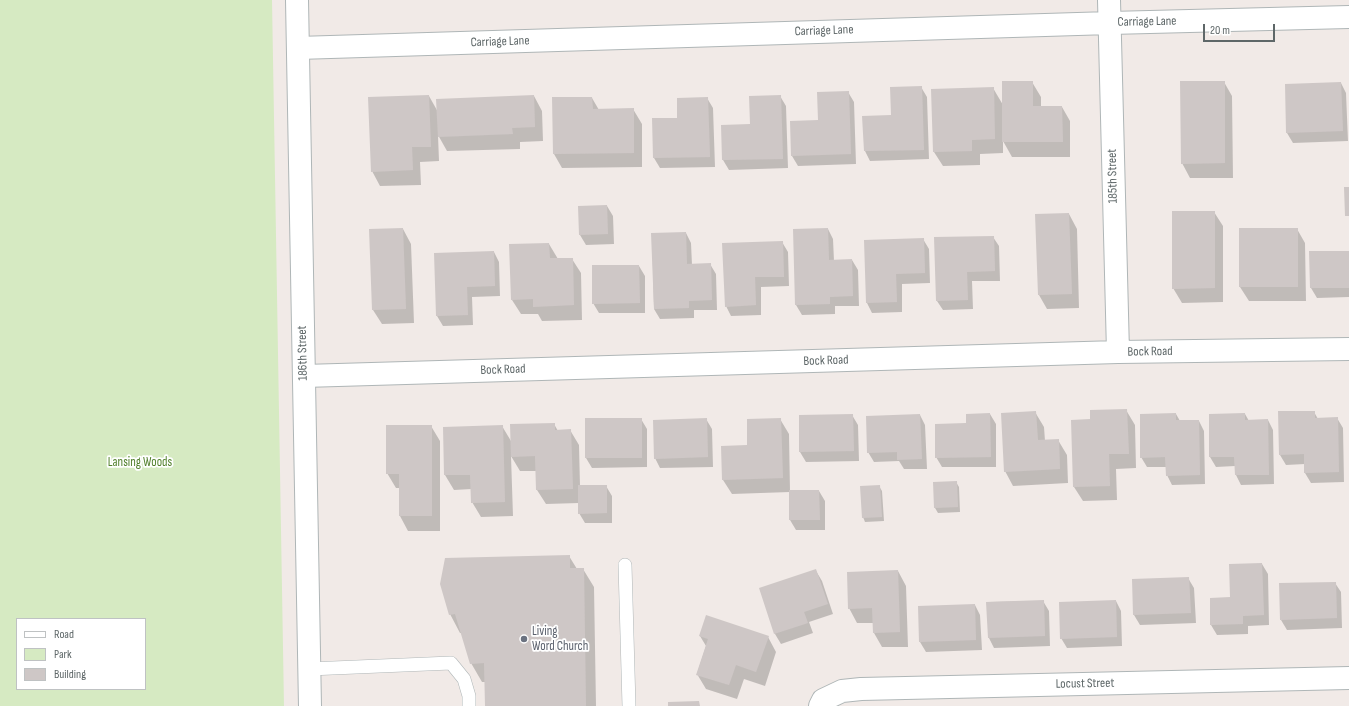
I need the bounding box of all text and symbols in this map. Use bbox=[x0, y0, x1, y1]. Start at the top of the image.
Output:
street label: Carriage Lane bbox=[1117, 14, 1177, 30]
scale bar bbox=[1205, 16, 1277, 42]
street label: Carriage Lane bbox=[794, 22, 854, 40]
text: 20 m bbox=[1210, 23, 1230, 38]
street label: Carriage Lane bbox=[470, 33, 530, 51]
street label: 185th Street bbox=[1105, 149, 1121, 203]
street label: 186th Street bbox=[295, 325, 311, 381]
street label: Bock Road bbox=[1127, 344, 1173, 360]
street label: Bock Road bbox=[803, 352, 849, 370]
street label: Bock Road bbox=[480, 361, 526, 379]
park label: Lansing Woods bbox=[108, 455, 172, 471]
legend bbox=[16, 618, 146, 690]
place label: Living Word Church bbox=[532, 624, 588, 655]
text: Road bbox=[54, 627, 74, 642]
marker: Living Word Church bbox=[519, 634, 529, 644]
text: Park bbox=[54, 647, 72, 662]
text: Building bbox=[54, 667, 86, 682]
street label: Locust Street bbox=[1055, 676, 1115, 692]

